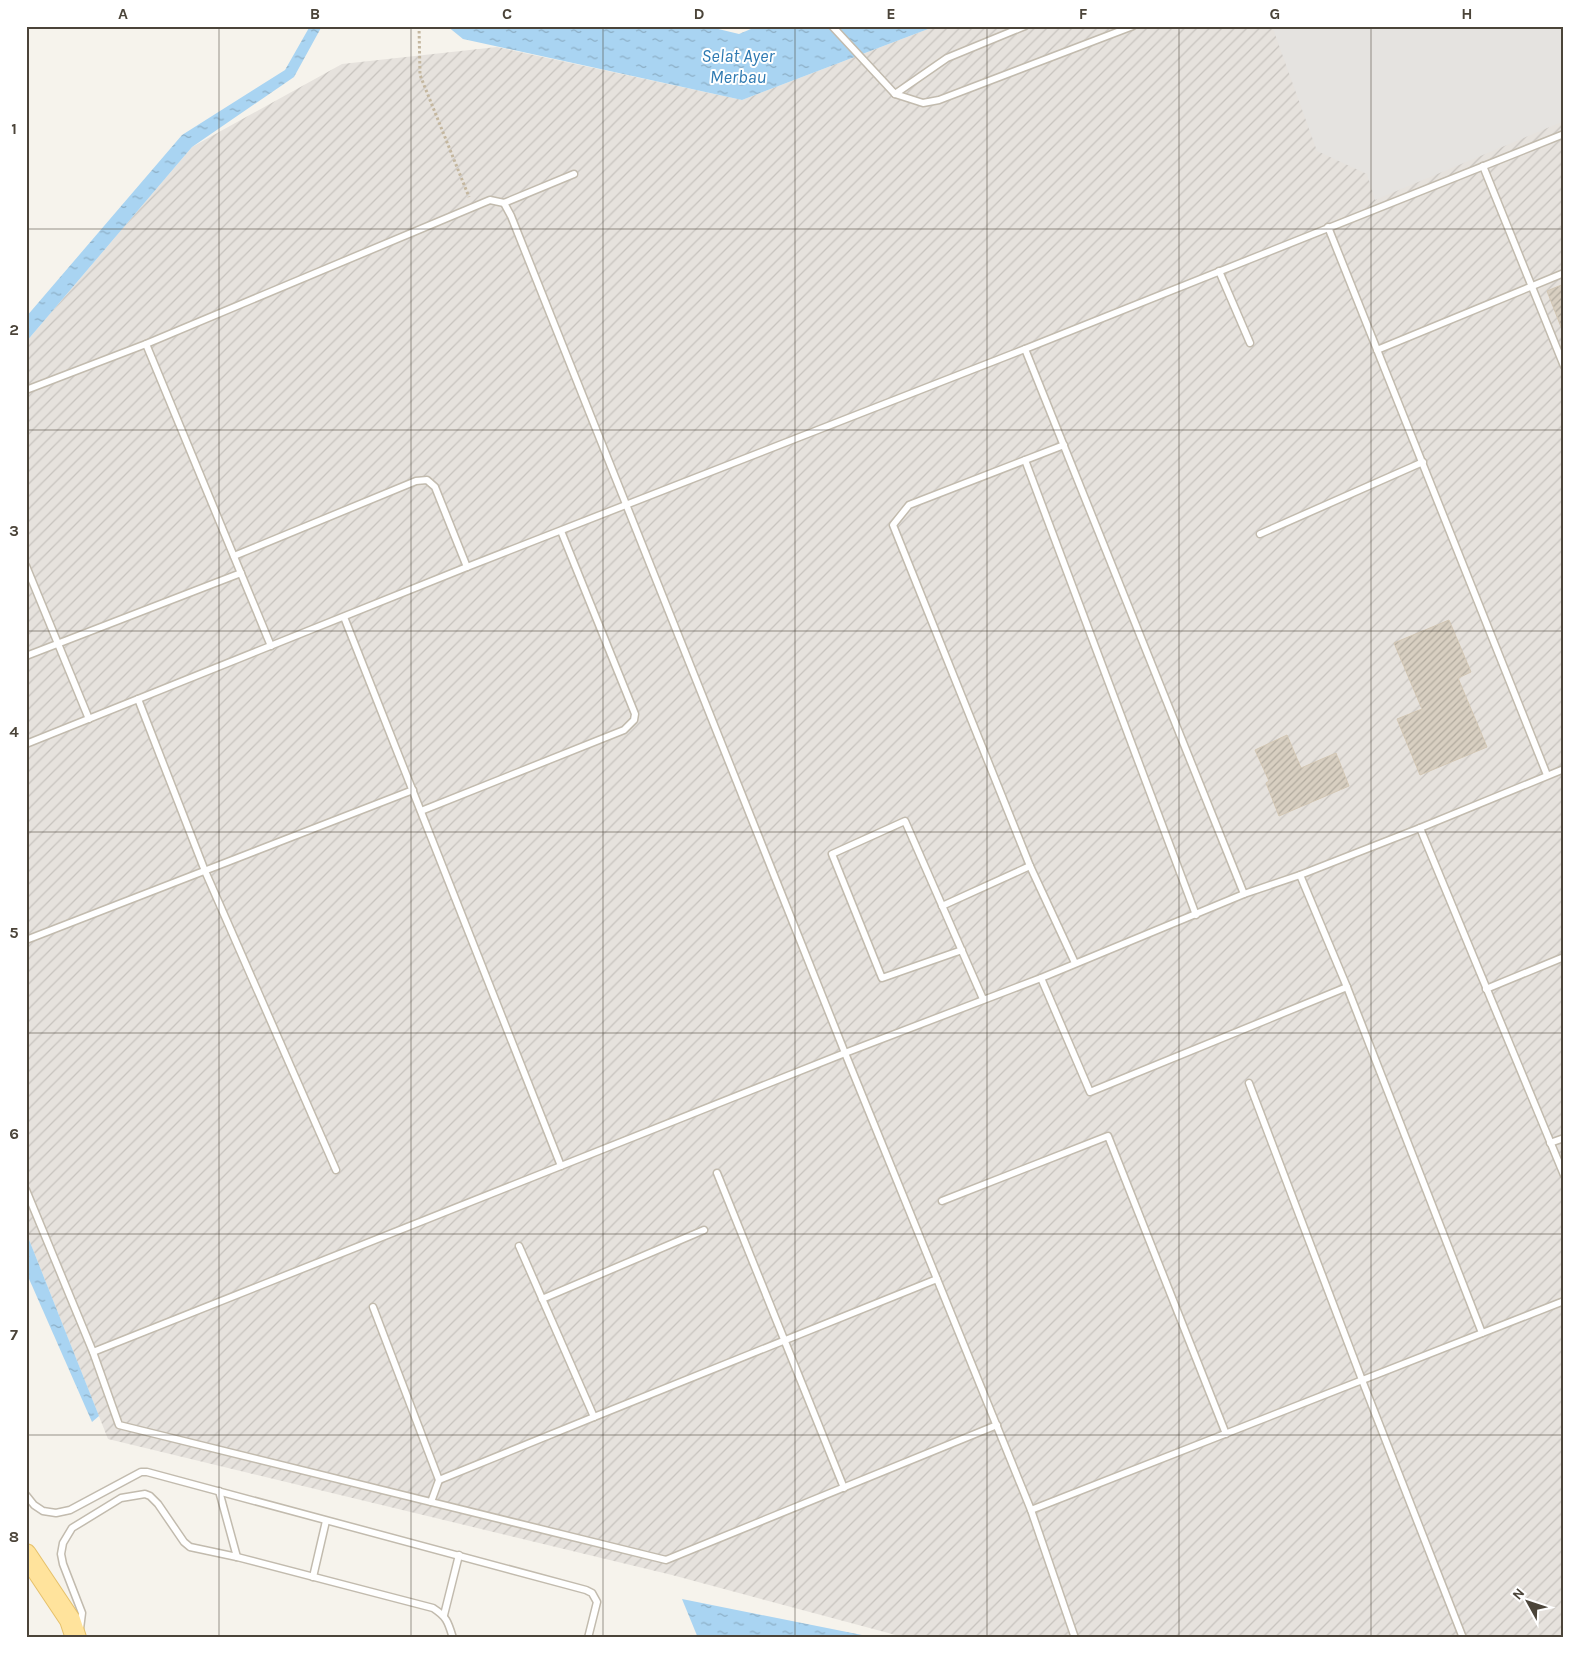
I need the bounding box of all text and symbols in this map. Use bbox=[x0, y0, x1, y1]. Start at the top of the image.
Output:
text: A bbox=[118, 4, 128, 23]
text: B bbox=[310, 4, 320, 23]
text: C bbox=[502, 4, 512, 23]
text: D bbox=[694, 4, 705, 23]
text: E bbox=[886, 4, 896, 23]
text: F bbox=[1079, 4, 1088, 23]
text: G bbox=[1270, 4, 1280, 23]
text: H bbox=[1461, 4, 1473, 23]
water label: Selat Ayer Merbau bbox=[702, 45, 775, 88]
text: 1 bbox=[11, 119, 17, 138]
text: 2 bbox=[9, 320, 19, 339]
text: 3 bbox=[9, 521, 19, 540]
text: 4 bbox=[9, 722, 19, 741]
text: 5 bbox=[9, 923, 19, 942]
text: 6 bbox=[9, 1124, 19, 1143]
text: 7 bbox=[10, 1325, 18, 1344]
text: 8 bbox=[9, 1527, 19, 1546]
north arrow bbox=[1502, 1576, 1552, 1626]
text: N bbox=[1509, 1585, 1528, 1603]

